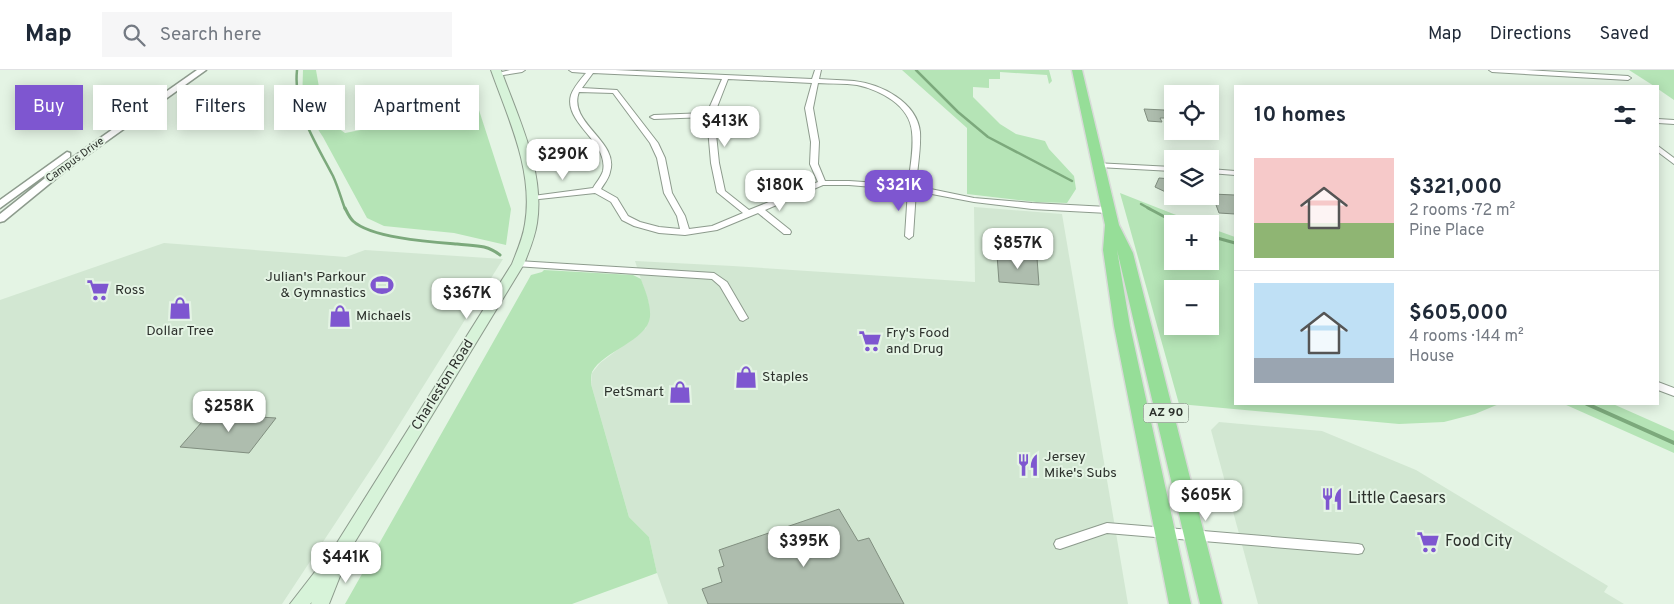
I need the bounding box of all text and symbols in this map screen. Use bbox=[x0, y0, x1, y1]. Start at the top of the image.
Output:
search box bbox=[102, 12, 452, 57]
text: Map bbox=[25, 20, 72, 50]
icon: search bbox=[120, 21, 148, 49]
text: Search here bbox=[160, 23, 261, 47]
text: Map bbox=[1428, 23, 1462, 46]
text: Directions bbox=[1490, 23, 1572, 46]
text: Saved bbox=[1600, 23, 1649, 46]
chip: Buy bbox=[15, 85, 83, 130]
chip: Rent bbox=[93, 85, 167, 130]
chip: Filters bbox=[177, 85, 264, 130]
chip: New bbox=[274, 85, 345, 130]
chip: Apartment bbox=[355, 85, 479, 130]
map controls bbox=[1164, 85, 1219, 335]
button: locate bbox=[1164, 85, 1219, 140]
icon: filters bbox=[1611, 101, 1639, 129]
text: 10 homes bbox=[1254, 102, 1346, 129]
pin: $413K bbox=[690, 106, 760, 148]
text: $413K bbox=[701, 112, 749, 132]
street label: Campus Drive bbox=[43, 134, 107, 186]
pin: $290K bbox=[528, 138, 598, 181]
text: $290K bbox=[537, 145, 589, 165]
button: layers bbox=[1164, 150, 1219, 205]
pin: $180K bbox=[745, 170, 815, 212]
pin: $321K bbox=[864, 170, 934, 212]
text: $321,000 bbox=[1409, 174, 1502, 201]
text: $180K bbox=[756, 176, 804, 196]
text: $321K bbox=[876, 176, 922, 196]
icon: home bbox=[1294, 178, 1354, 238]
text: 2 rooms · 72 m² bbox=[1409, 201, 1515, 221]
button: + bbox=[1164, 215, 1219, 270]
text: Pine Place bbox=[1409, 221, 1484, 241]
pin: $857K bbox=[983, 228, 1053, 270]
text: $857K bbox=[993, 234, 1043, 254]
place label: Julian's Parkour & Gymnastics bbox=[265, 269, 367, 302]
sports icon: Julian's Parkour & Gymnastics bbox=[369, 272, 395, 298]
supermarket icon: Ross bbox=[85, 277, 111, 303]
pin: $367K bbox=[432, 278, 502, 320]
button: − bbox=[1164, 280, 1219, 335]
place label: Ross bbox=[115, 282, 145, 299]
text: $367K bbox=[443, 284, 491, 304]
shop icon: Dollar Tree bbox=[167, 295, 193, 321]
text: $605,000 bbox=[1409, 300, 1508, 327]
shop icon: Michaels bbox=[327, 303, 353, 329]
icon: home bbox=[1294, 303, 1354, 363]
place label: Michaels bbox=[356, 308, 411, 325]
place label: Dollar Tree bbox=[146, 323, 214, 340]
place label: Fry's Food and Drug bbox=[886, 325, 949, 358]
text: 4 rooms · 144 m² bbox=[1409, 327, 1524, 347]
supermarket icon: Fry's Food and Drug bbox=[857, 328, 883, 354]
street label: Charleston Road bbox=[408, 336, 478, 434]
text: House bbox=[1409, 347, 1454, 367]
shop icon: Staples bbox=[733, 364, 759, 390]
place label: Staples bbox=[762, 369, 808, 386]
shop icon: PetSmart bbox=[667, 379, 693, 405]
place label: PetSmart bbox=[604, 384, 664, 401]
pin: $258K bbox=[194, 390, 264, 433]
text: $258K bbox=[204, 397, 254, 417]
road number: AZ 90 bbox=[1144, 403, 1188, 422]
place label: Jersey Mike's Subs bbox=[1044, 449, 1117, 482]
restaurant icon: Jersey Mike's Subs bbox=[1015, 452, 1041, 478]
pin: $605K bbox=[1171, 480, 1241, 522]
text: $605K bbox=[1180, 486, 1232, 506]
restaurant icon: Little Caesars bbox=[1319, 486, 1345, 512]
place label: Little Caesars bbox=[1348, 489, 1446, 509]
pin: $395K bbox=[769, 526, 839, 568]
supermarket icon: Food City bbox=[1415, 529, 1441, 555]
text: $395K bbox=[779, 532, 829, 552]
place label: Food City bbox=[1445, 532, 1512, 552]
pin: $441K bbox=[311, 542, 381, 584]
text: $441K bbox=[322, 548, 370, 568]

